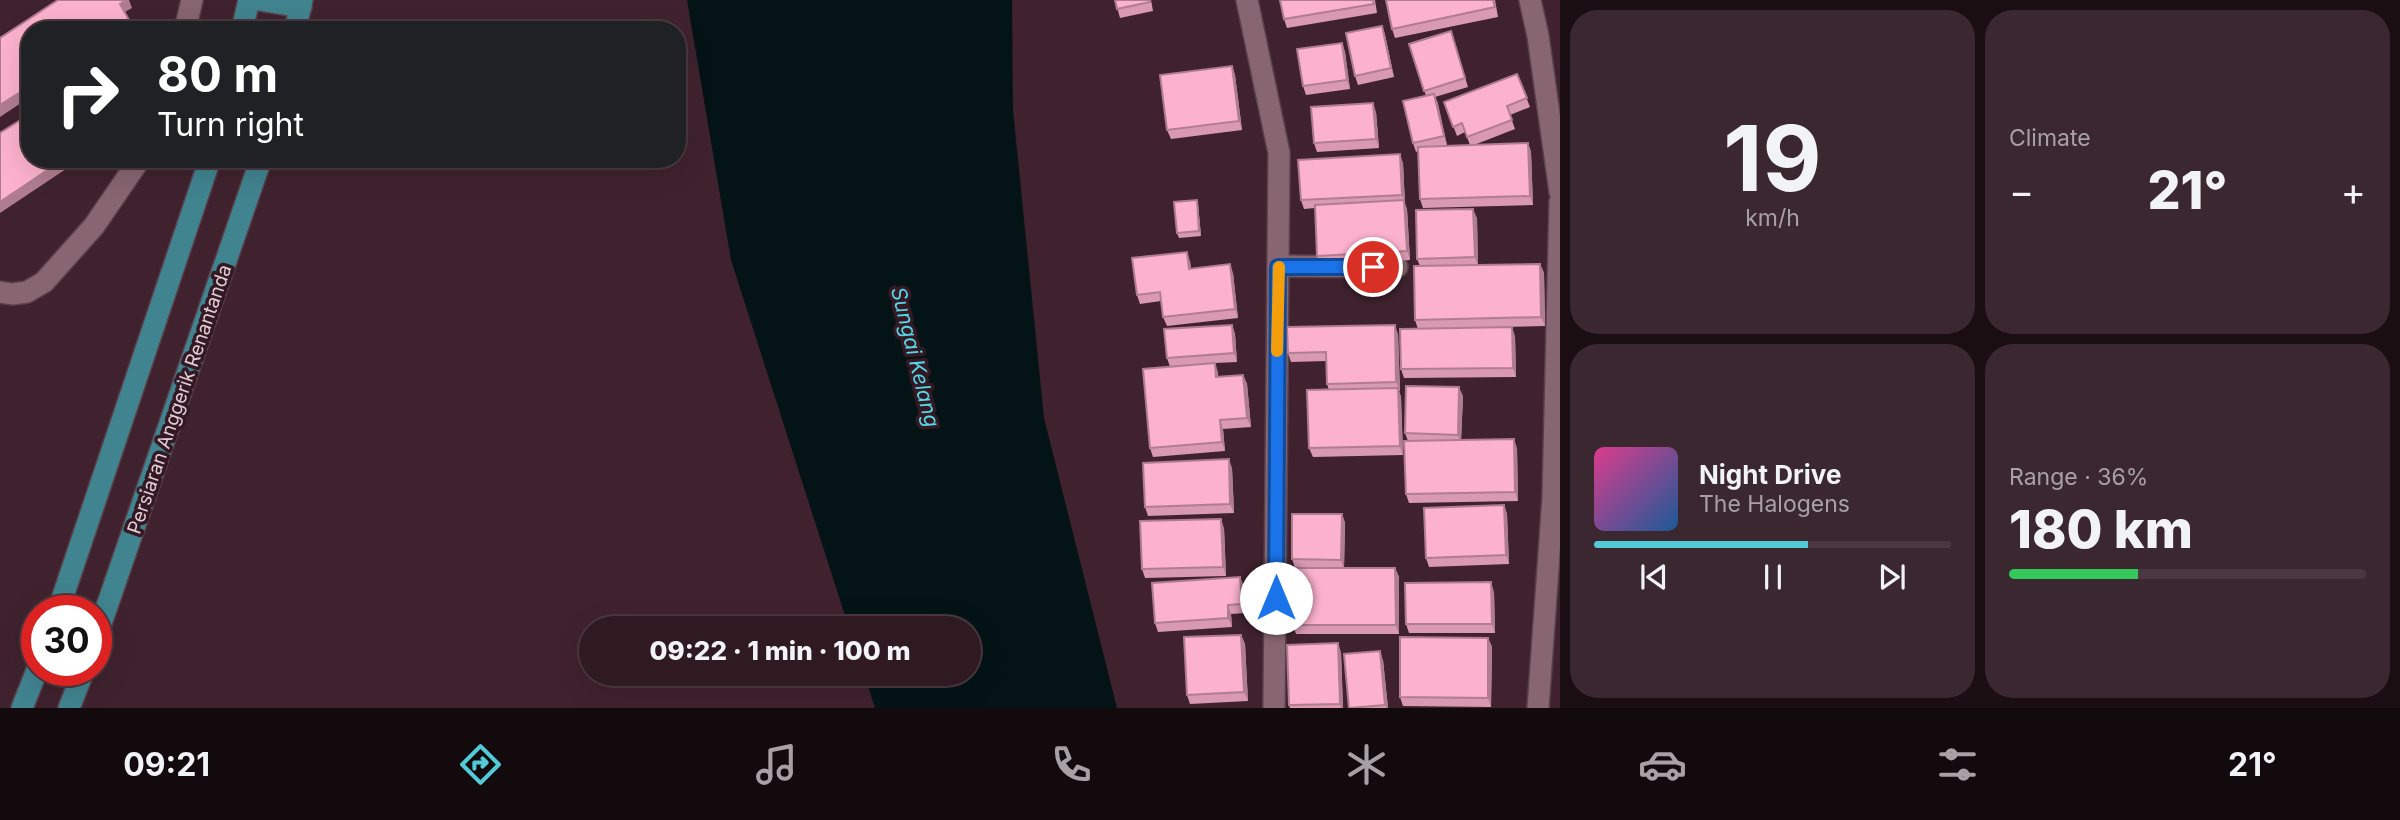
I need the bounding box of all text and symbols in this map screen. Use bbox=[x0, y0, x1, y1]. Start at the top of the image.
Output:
text: 80 m bbox=[157, 45, 278, 104]
icon: right bbox=[42, 49, 133, 140]
text: 19 bbox=[1723, 103, 1822, 213]
text: Turn right bbox=[157, 105, 304, 144]
text: Climate bbox=[2009, 124, 2091, 152]
text: 21° bbox=[2147, 159, 2228, 222]
text: − bbox=[2009, 168, 2034, 214]
text: + bbox=[2341, 168, 2366, 214]
text: km/h bbox=[1745, 204, 1800, 232]
pin bbox=[1343, 237, 1403, 297]
icon: arrive bbox=[1354, 248, 1392, 286]
street label: Persiaran Anggerik Renantanda bbox=[123, 262, 236, 537]
water label: Sungai Kelang bbox=[886, 284, 945, 430]
text: Night Drive bbox=[1699, 459, 1841, 490]
text: Range · 36% bbox=[2009, 463, 2148, 491]
text: The Halogens bbox=[1699, 490, 1850, 518]
text: 180 km bbox=[2009, 498, 2193, 561]
icon: previous bbox=[1635, 558, 1673, 596]
icon: pause bbox=[1754, 558, 1792, 596]
icon: next bbox=[1873, 558, 1911, 596]
position arrow bbox=[1239, 561, 1313, 635]
speed limit sign: 30 bbox=[21, 595, 112, 686]
text: 09:22 · 1 min · 100 m bbox=[649, 635, 911, 666]
icon: directions bbox=[456, 740, 505, 789]
icon: music bbox=[752, 740, 801, 789]
icon: phone bbox=[1047, 740, 1096, 789]
icon: climate bbox=[1342, 740, 1391, 789]
icon: car bbox=[1638, 740, 1687, 789]
icon: filters bbox=[1933, 740, 1982, 789]
text: 09:21 bbox=[123, 745, 210, 784]
text: 21° bbox=[2228, 745, 2277, 784]

